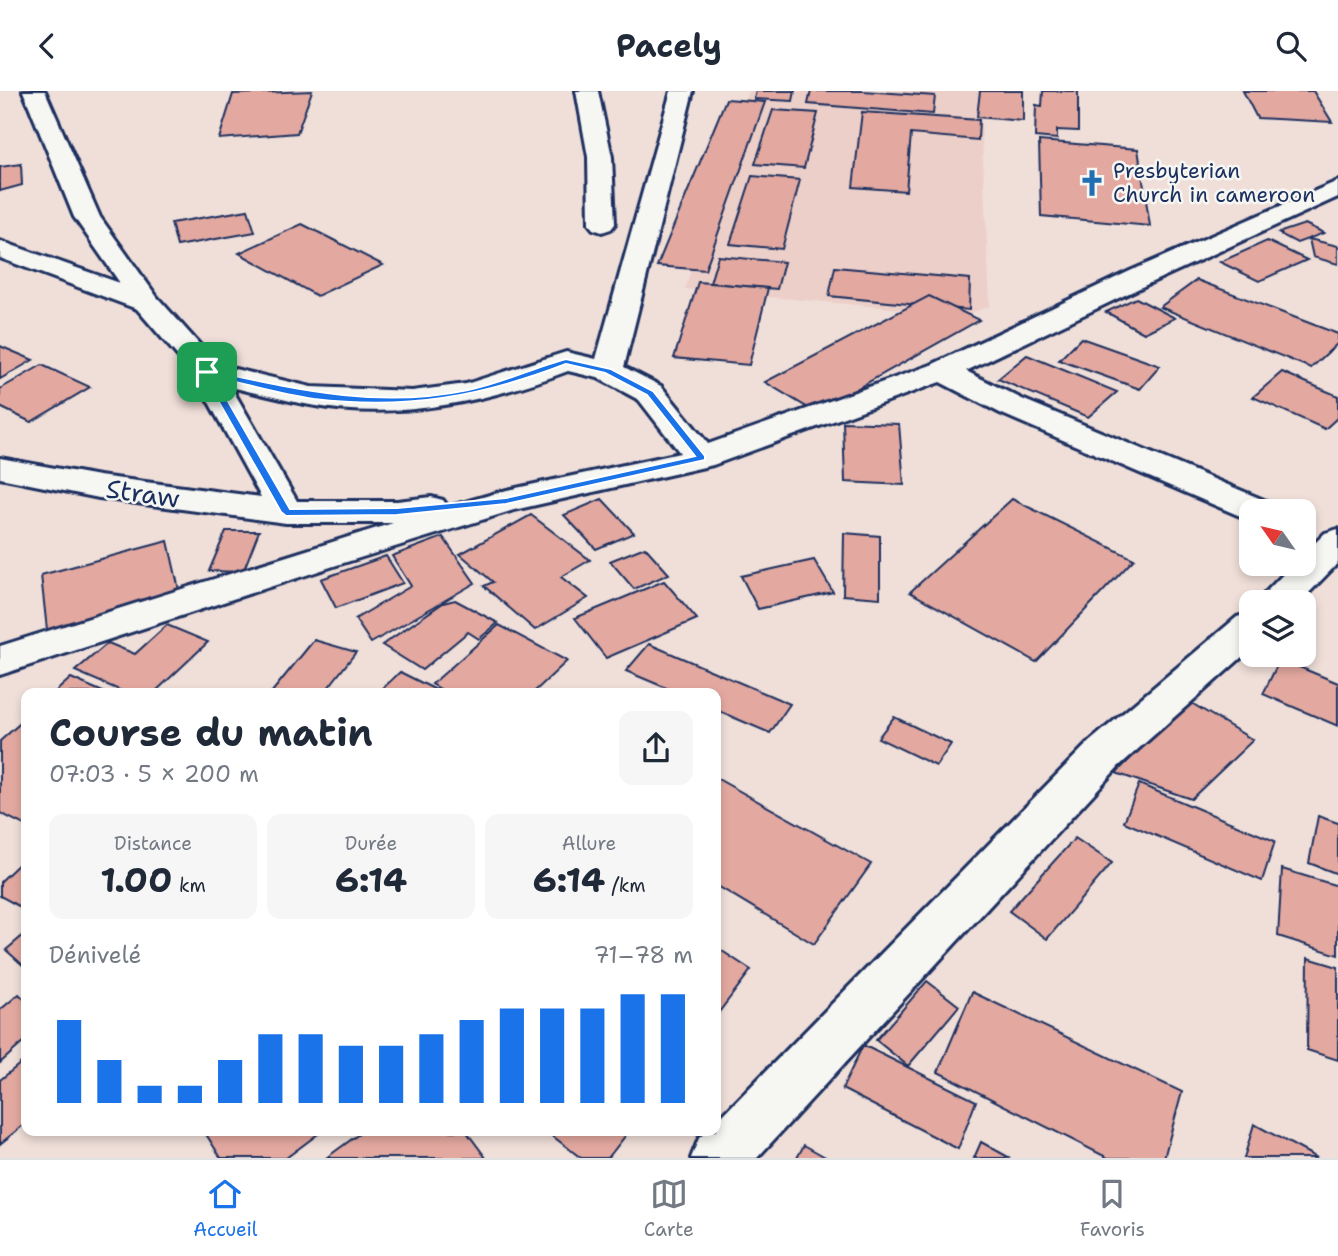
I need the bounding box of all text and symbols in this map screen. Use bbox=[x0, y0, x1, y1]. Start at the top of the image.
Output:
text: Pacely bbox=[616, 24, 722, 67]
icon: back bbox=[28, 27, 66, 65]
icon: search bbox=[1272, 27, 1310, 65]
place label: Presbyterian Church in cameroon bbox=[1113, 157, 1315, 209]
church icon: Presbyterian Church in cameroon bbox=[1077, 168, 1107, 198]
pin bbox=[177, 342, 237, 402]
icon: arrive bbox=[188, 353, 226, 391]
street label: Straw bbox=[104, 471, 182, 515]
north arrow bbox=[1239, 499, 1316, 576]
map controls bbox=[1239, 499, 1316, 667]
button: layers bbox=[1239, 590, 1316, 667]
text: Course du matin bbox=[49, 707, 373, 758]
button: share bbox=[619, 711, 693, 785]
text: 07:03 · 5 × 200 m bbox=[49, 759, 259, 789]
text: Distance bbox=[114, 831, 192, 856]
text: Durée bbox=[345, 831, 397, 856]
text: Allure bbox=[562, 831, 616, 856]
text: 1.00 bbox=[100, 856, 173, 903]
text: 6:14 bbox=[335, 856, 407, 903]
text: 6:14 bbox=[532, 856, 605, 903]
text: km bbox=[173, 873, 206, 898]
text: /km bbox=[605, 873, 646, 898]
text: Dénivelé bbox=[49, 940, 141, 970]
text: 71–78 m bbox=[593, 940, 693, 970]
tab: Accueil bbox=[193, 1175, 258, 1242]
tab: Carte bbox=[644, 1175, 694, 1242]
tab: Favoris bbox=[1080, 1175, 1145, 1242]

